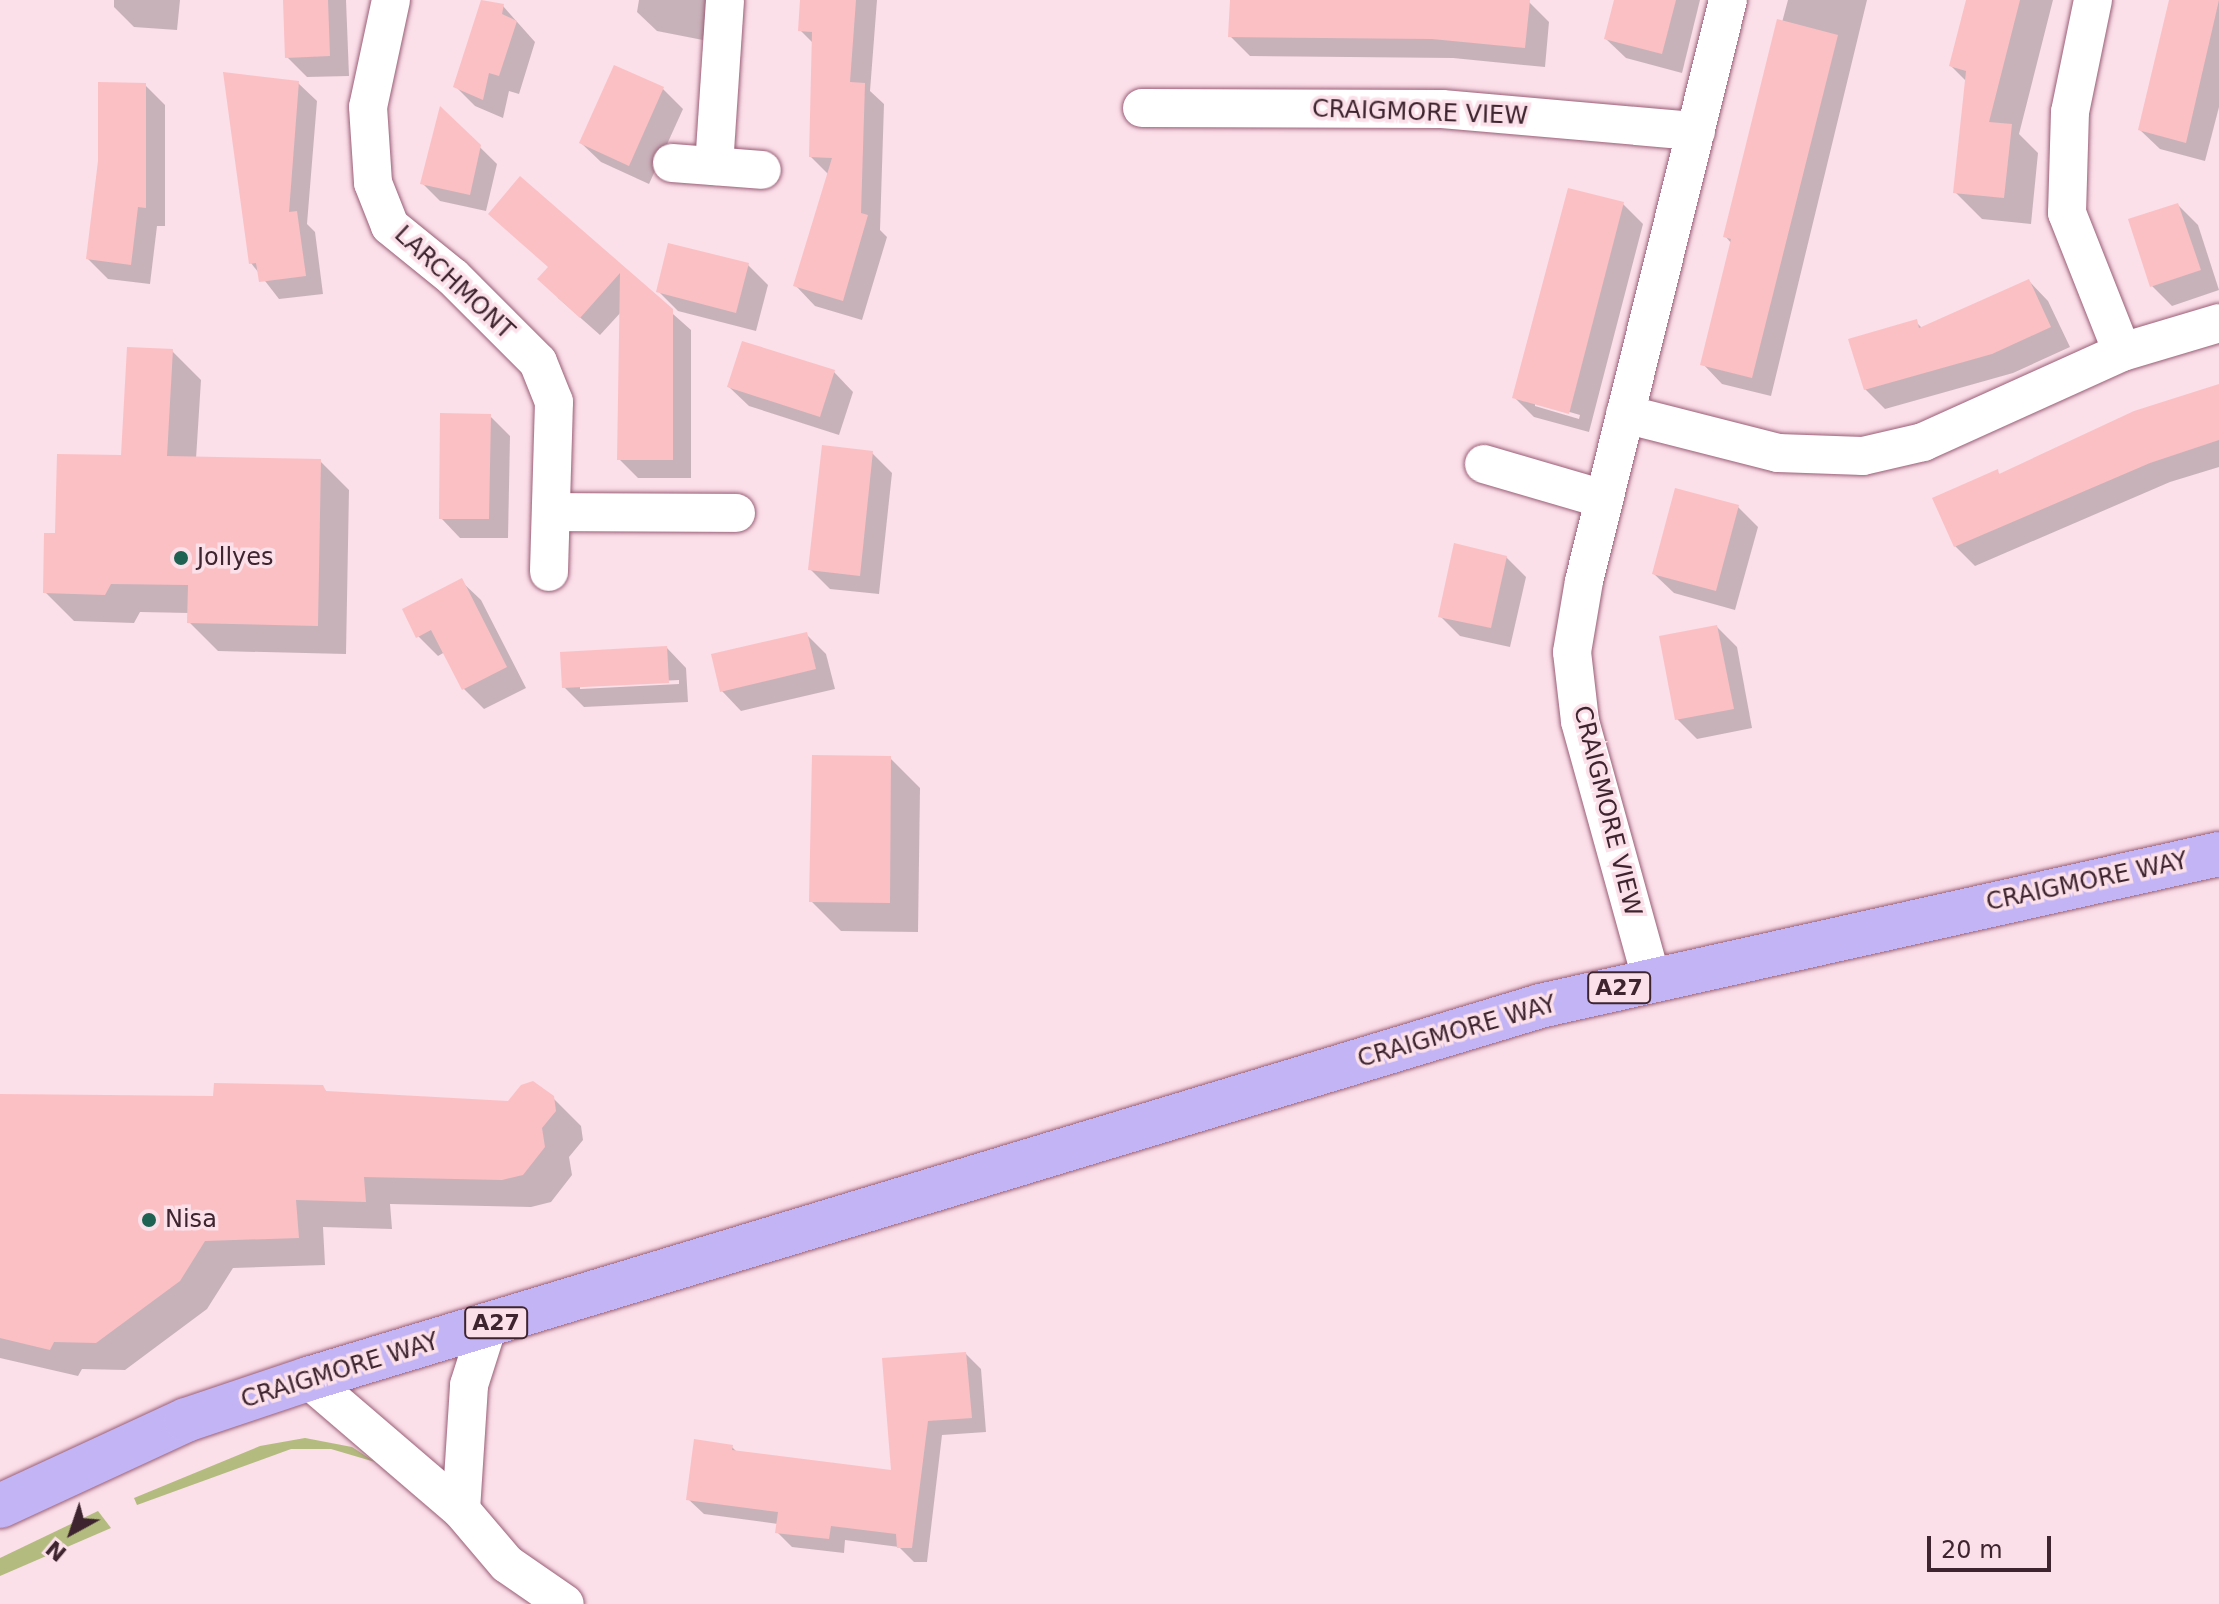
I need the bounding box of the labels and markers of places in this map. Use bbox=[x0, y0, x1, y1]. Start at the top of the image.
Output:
place label: Jollyes bbox=[197, 544, 274, 572]
marker: Jollyes bbox=[172, 549, 190, 567]
place label: Nisa bbox=[165, 1206, 217, 1234]
marker: Nisa bbox=[140, 1211, 158, 1229]

